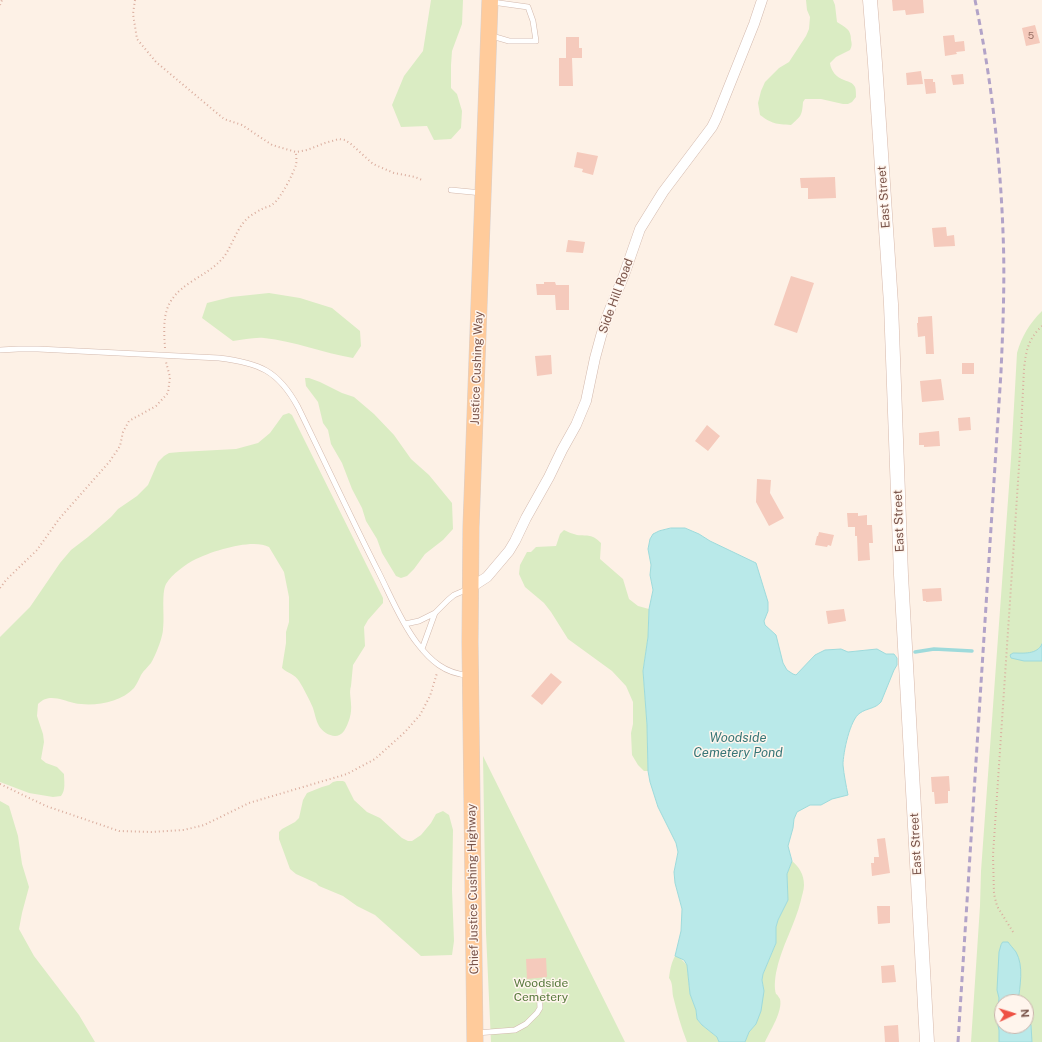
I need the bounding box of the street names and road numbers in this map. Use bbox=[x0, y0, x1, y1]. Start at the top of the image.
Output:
street label: East Street bbox=[875, 165, 893, 229]
street label: Side Hill Road bbox=[596, 257, 636, 335]
street label: Justice Cushing Way bbox=[468, 311, 486, 425]
street label: East Street bbox=[891, 490, 907, 552]
street label: Chief Justice Cushing Highway bbox=[464, 804, 482, 974]
street label: East Street bbox=[907, 812, 925, 876]

